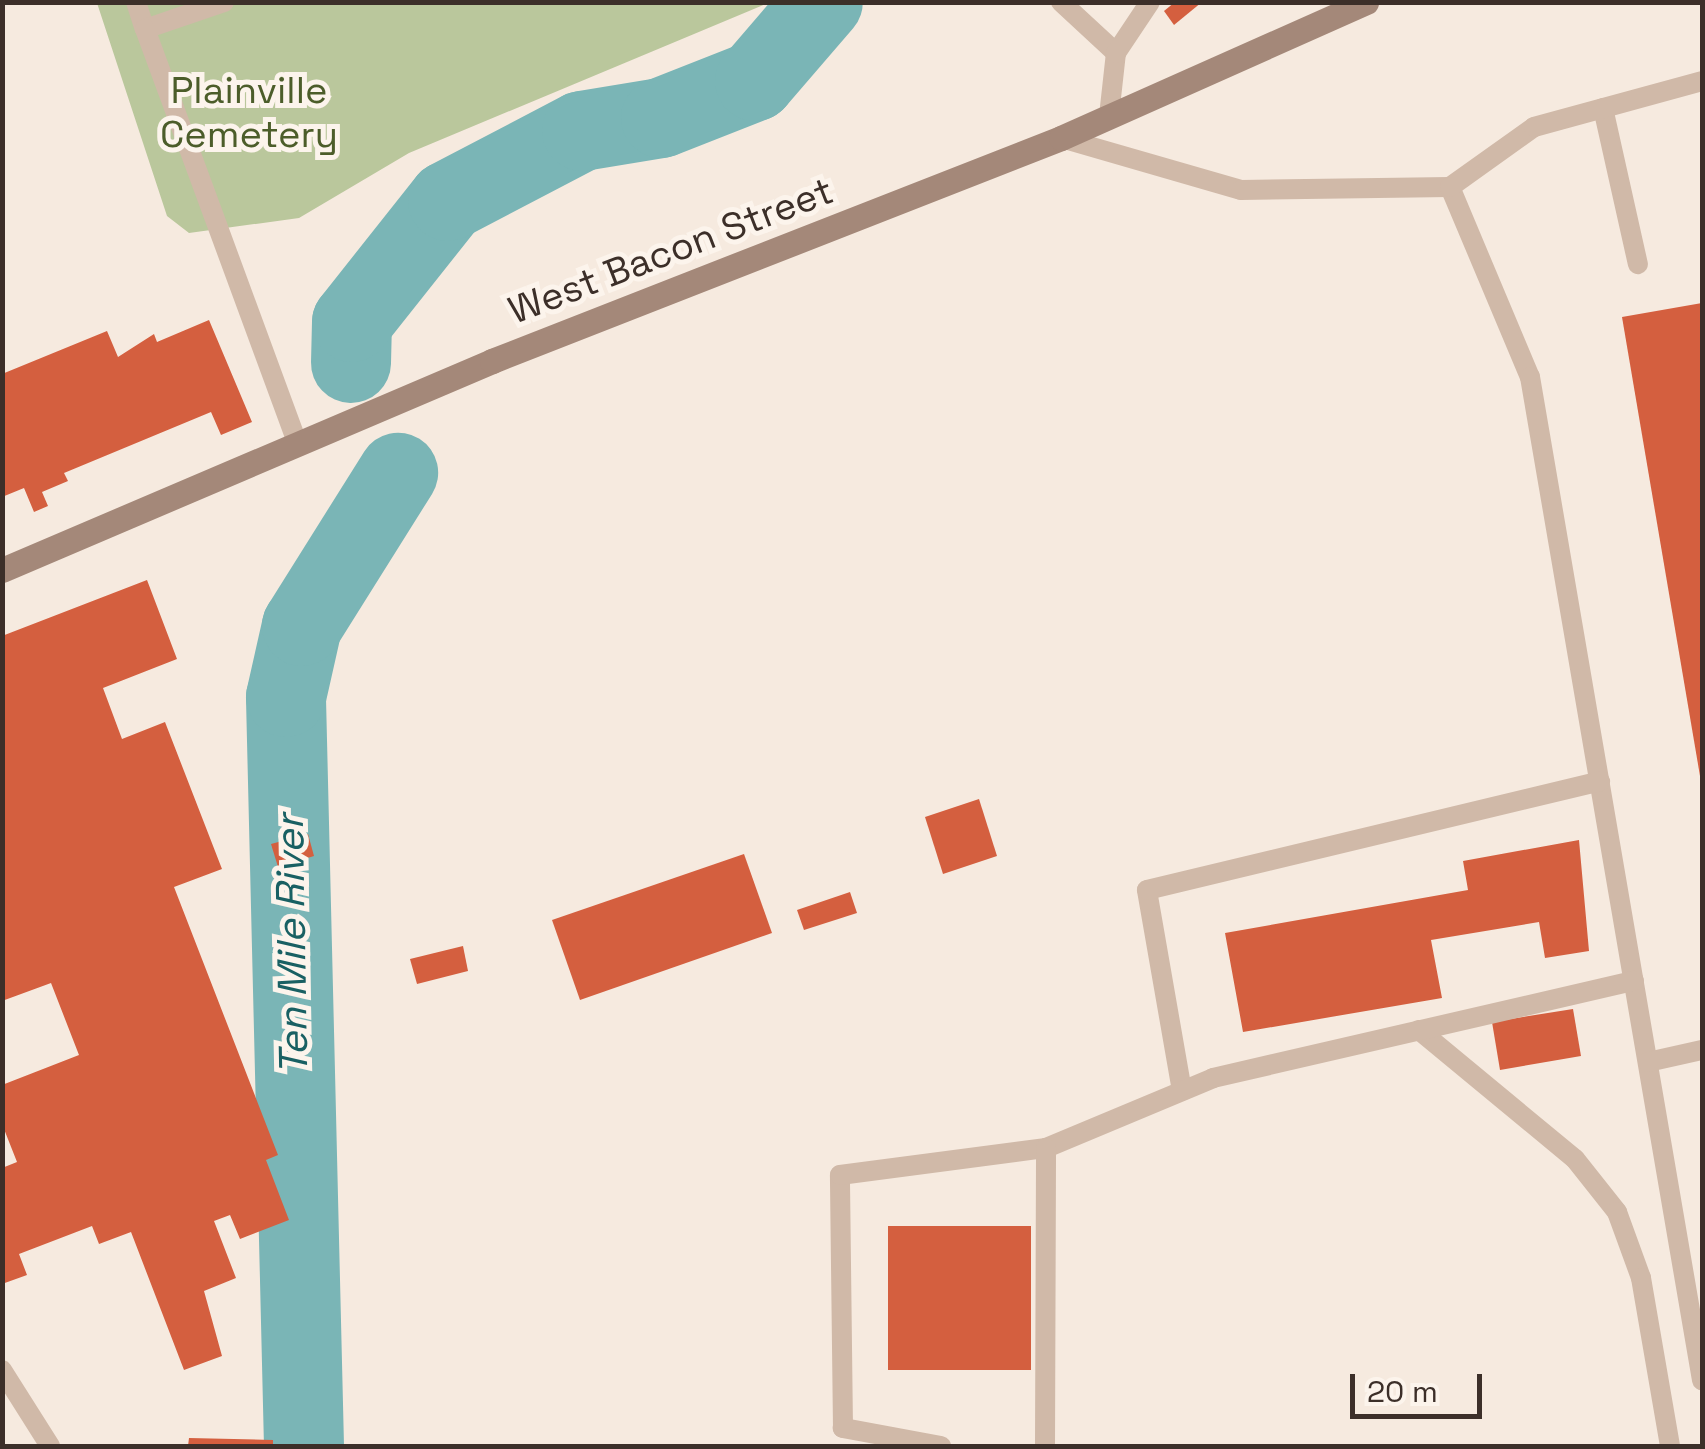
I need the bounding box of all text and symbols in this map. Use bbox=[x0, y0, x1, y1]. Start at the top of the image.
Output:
park label: Plainville Cemetery bbox=[160, 68, 338, 157]
street label: West Bacon Street bbox=[502, 168, 840, 334]
water label: Ten Mile River bbox=[266, 814, 318, 1076]
scale bar bbox=[1355, 1354, 1488, 1416]
text: 20 m bbox=[1367, 1372, 1438, 1411]

